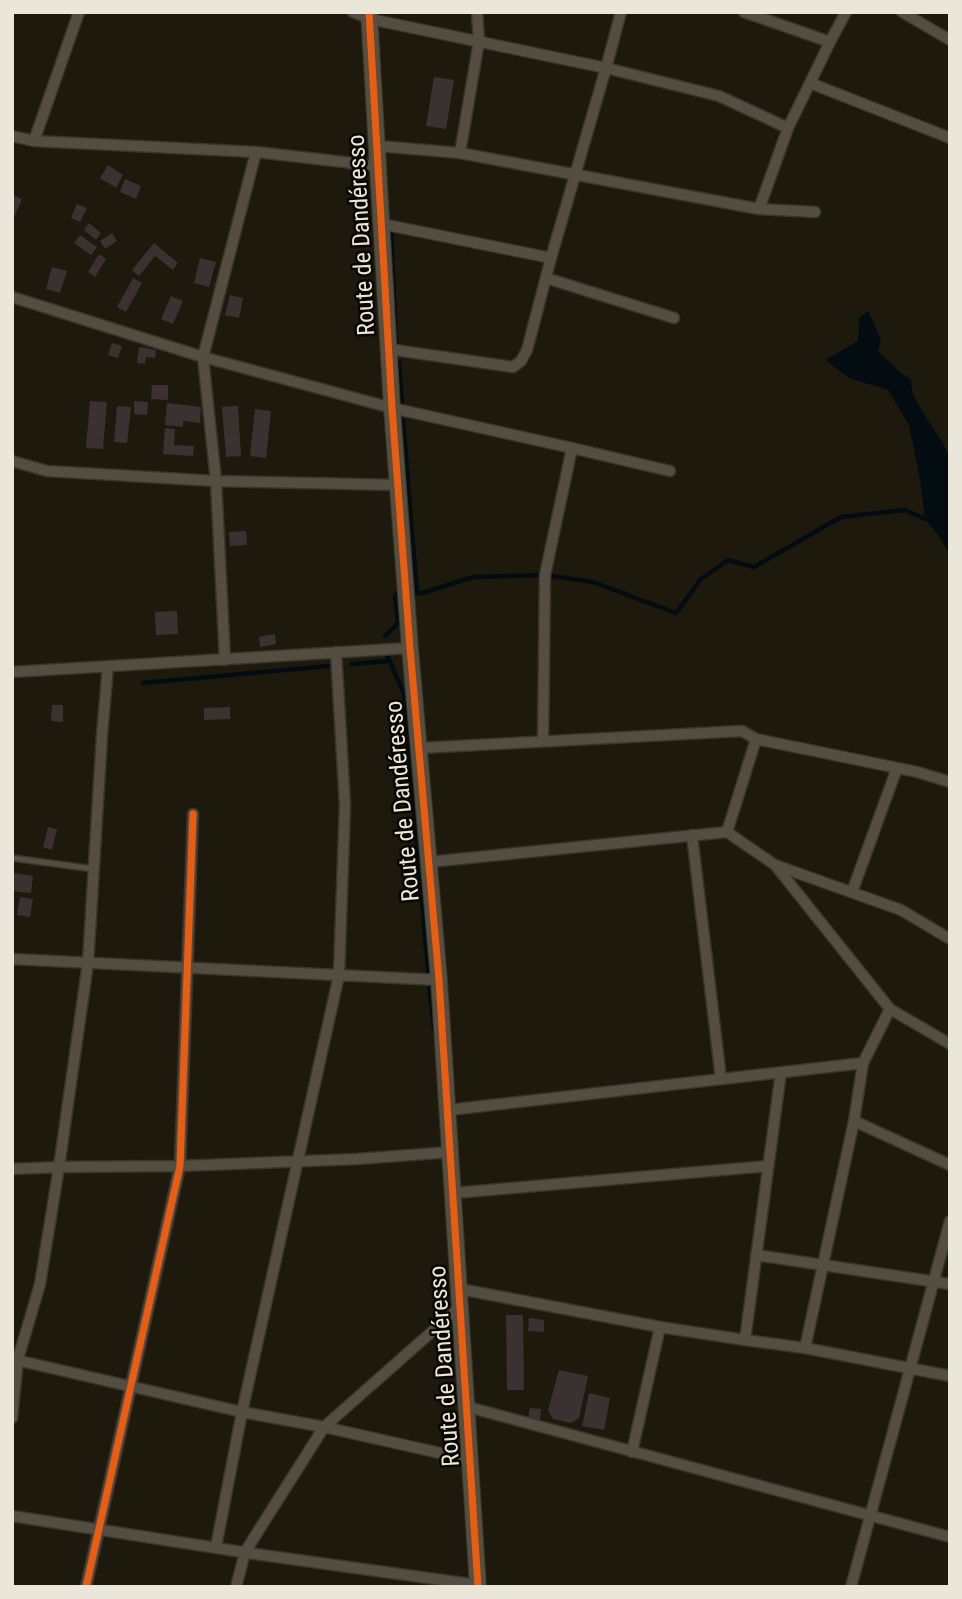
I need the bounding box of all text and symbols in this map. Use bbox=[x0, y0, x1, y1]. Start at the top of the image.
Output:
street label: Route de Dandéresso bbox=[343, 134, 383, 336]
street label: Route de Dandéresso bbox=[381, 700, 427, 902]
street label: Route de Dandéresso bbox=[425, 1265, 467, 1467]

